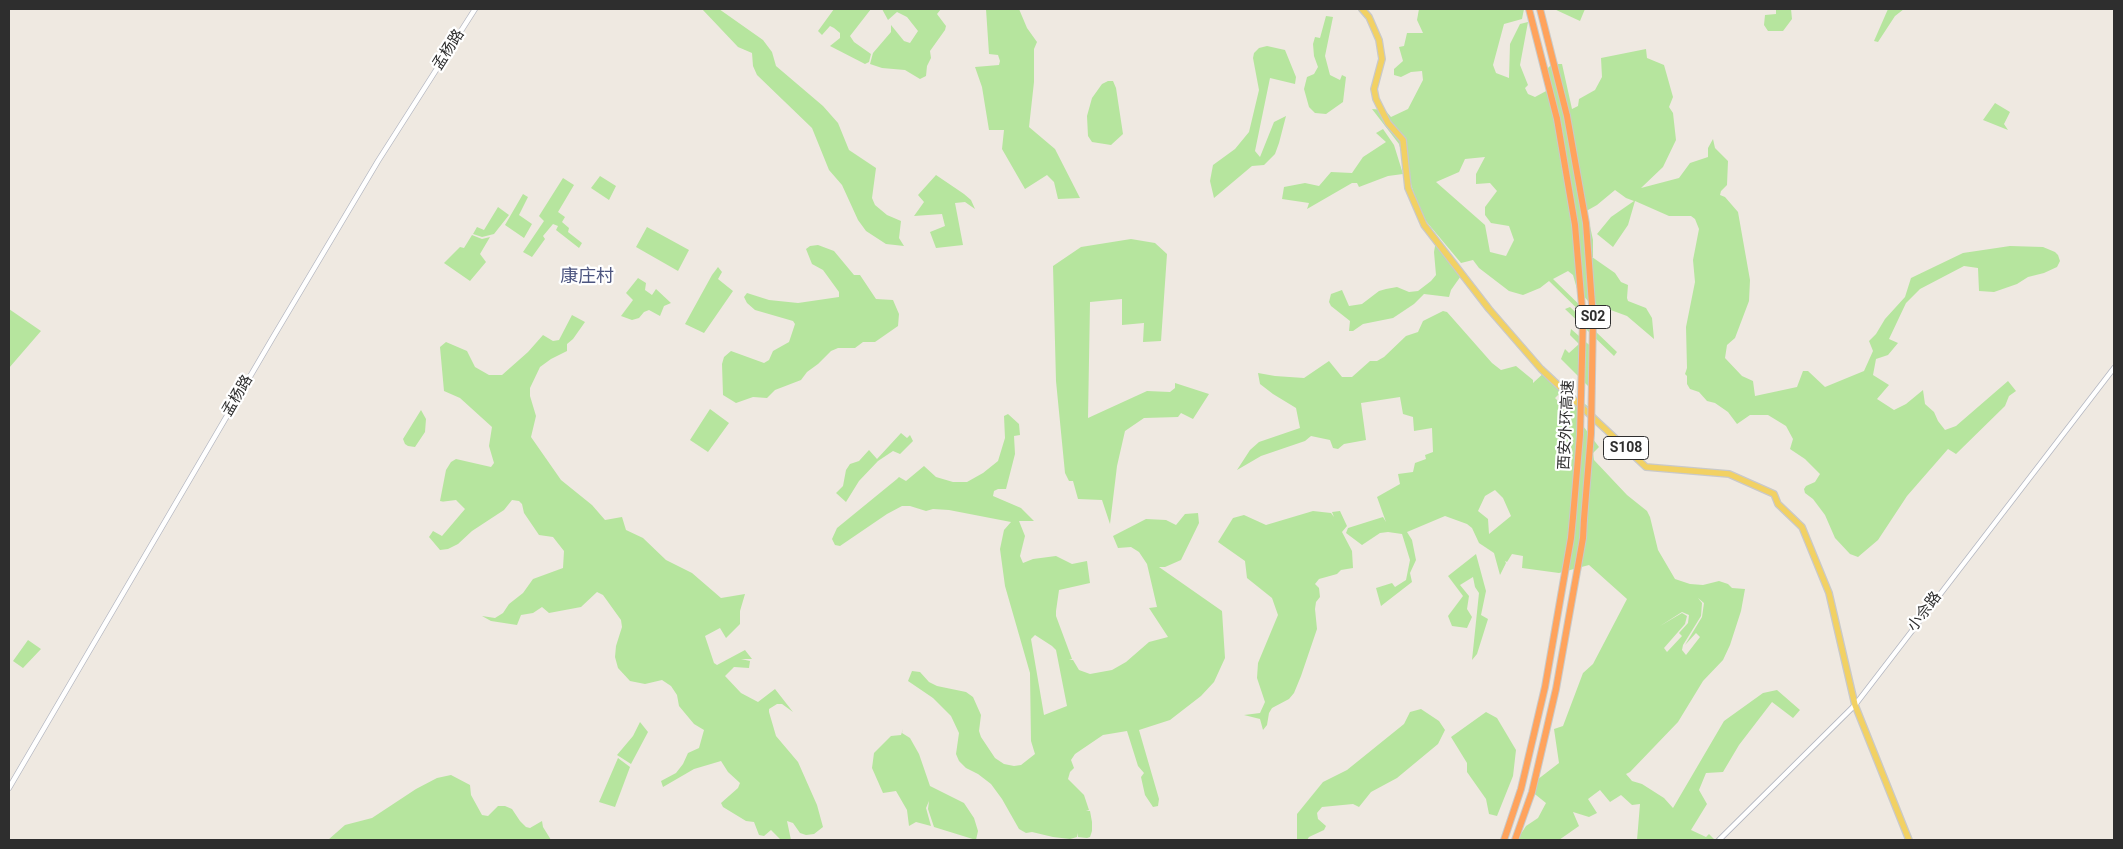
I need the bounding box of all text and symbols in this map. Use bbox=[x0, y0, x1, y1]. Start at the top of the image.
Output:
street label: 孟杨路 bbox=[429, 26, 469, 74]
district label: 康庄村 bbox=[560, 266, 614, 288]
road number: S02 bbox=[1576, 306, 1610, 328]
street label: 孟杨路 bbox=[219, 372, 257, 420]
street label: 西安外环高速 bbox=[1556, 380, 1578, 470]
road number: S108 bbox=[1604, 436, 1648, 459]
street label: 小佘路 bbox=[1904, 589, 1946, 635]

